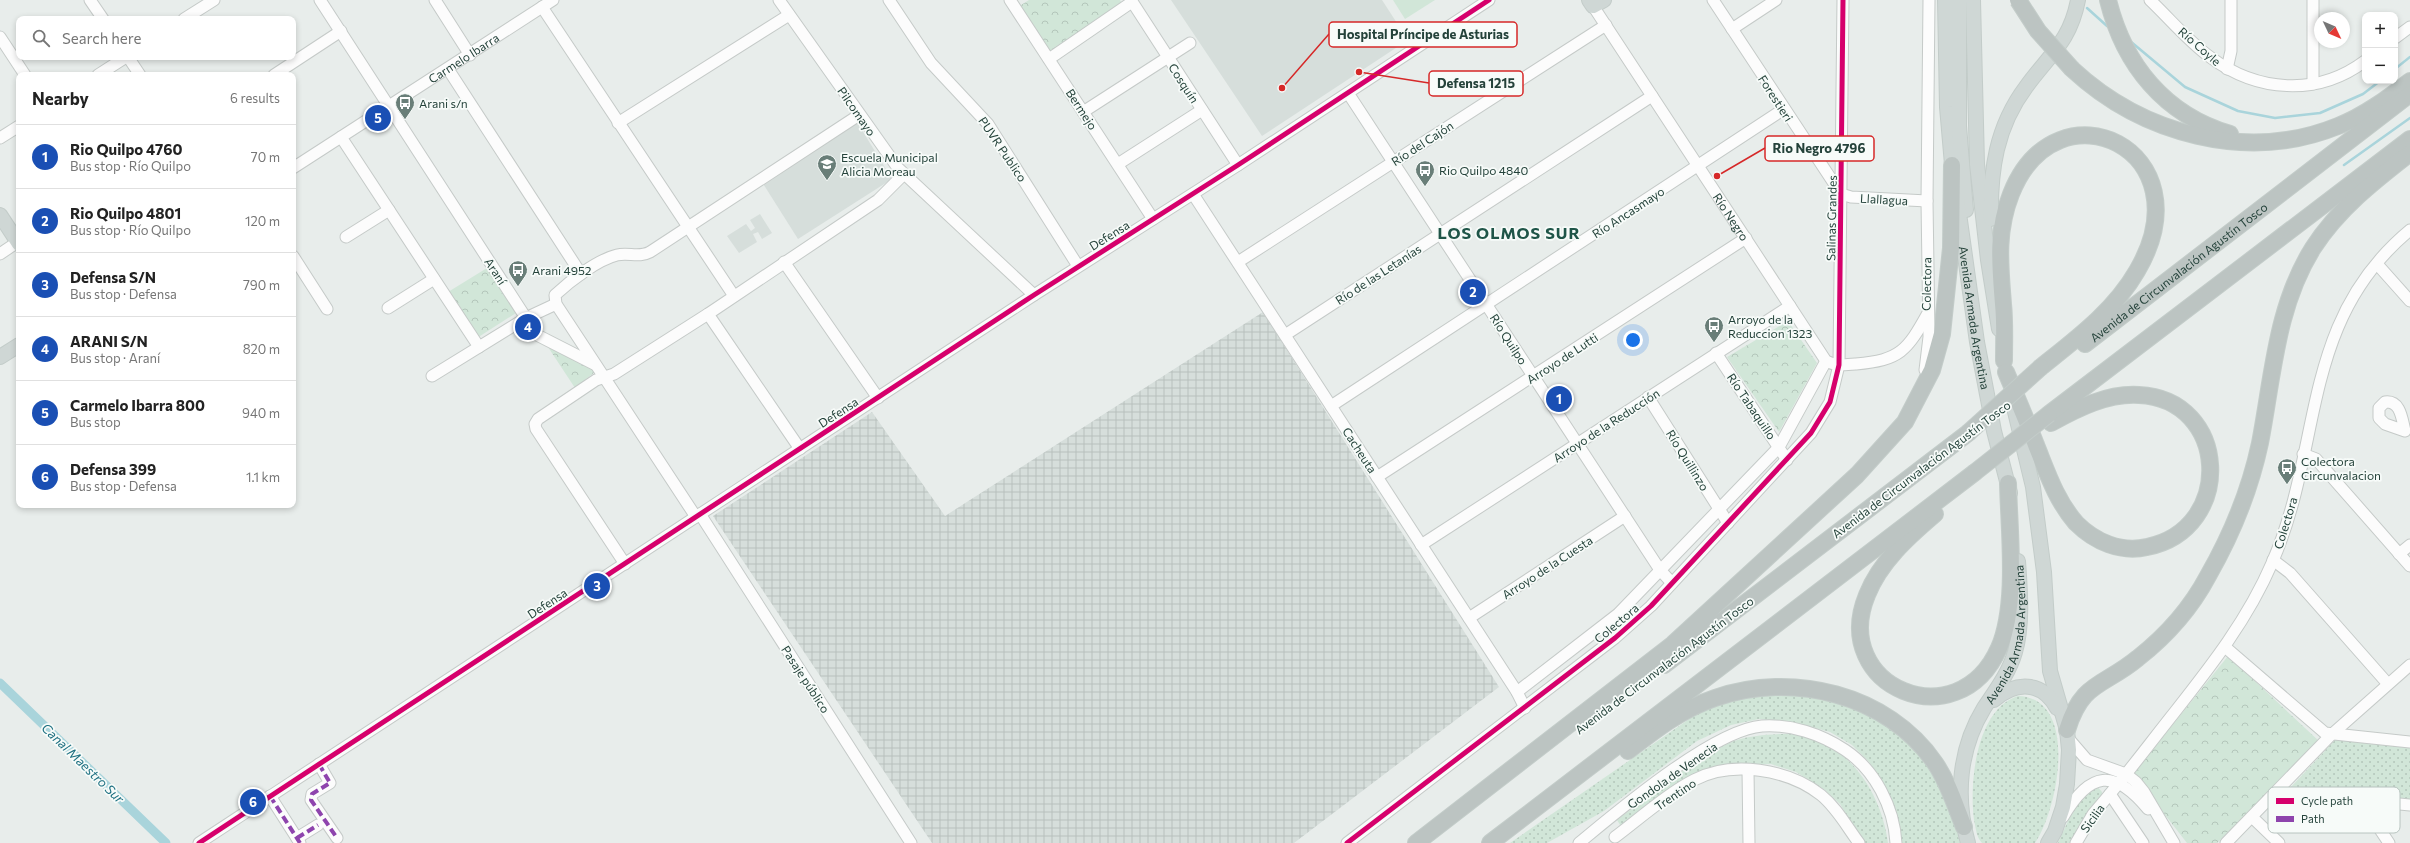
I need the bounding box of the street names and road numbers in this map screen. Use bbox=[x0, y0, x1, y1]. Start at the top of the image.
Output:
street label: Río Coyle bbox=[2176, 24, 2224, 68]
street label: Carmelo Ibarra bbox=[426, 30, 501, 86]
street label: Cosquín bbox=[1166, 61, 1202, 105]
street label: Forestieri bbox=[1756, 72, 1796, 124]
street label: Pilcomayo bbox=[835, 84, 879, 138]
street label: Bermejo bbox=[1064, 86, 1100, 132]
street label: PUVR Publico bbox=[976, 114, 1030, 184]
street label: Río del Cajón bbox=[1388, 118, 1456, 168]
street label: Salinas Grandes bbox=[1823, 175, 1839, 261]
street label: Río Ancasmayo bbox=[1589, 183, 1667, 241]
street label: Río Negro bbox=[1711, 190, 1752, 243]
street label: Llallagua bbox=[1860, 191, 1908, 207]
street label: Avenida de Circunvalación Agustín Tosco bbox=[2087, 199, 2270, 345]
street label: Defensa bbox=[1086, 217, 1132, 253]
street label: Río de las Letanías bbox=[1333, 241, 1423, 307]
street label: Avenida Armada Argentina bbox=[1957, 245, 1993, 391]
street label: Araní bbox=[482, 255, 510, 288]
street label: Colectora bbox=[1919, 257, 1933, 311]
street label: Río Quilpo bbox=[1487, 311, 1531, 367]
street label: Arroyo de Lutti bbox=[1524, 330, 1600, 386]
street label: Río Tabaquillo bbox=[1725, 370, 1779, 442]
street label: Arroyo de la Reducción bbox=[1550, 385, 1662, 465]
street label: Defensa bbox=[816, 394, 860, 430]
street label: Avenida de Circunvalación Agustín Tosco bbox=[1829, 397, 2013, 541]
street label: Cacheuta bbox=[1340, 425, 1380, 475]
street label: Río Quillinzo bbox=[1664, 427, 1712, 493]
street label: Colectora bbox=[2270, 495, 2300, 551]
street label: Arroyo de la Cuesta bbox=[1499, 532, 1595, 602]
street label: Avenida Armada Argentina bbox=[1982, 565, 2027, 706]
street label: Defensa bbox=[525, 585, 569, 621]
street label: Avenida de Circunvalación Agustín Tosco bbox=[1572, 593, 1756, 737]
street label: Colectora bbox=[1591, 600, 1641, 646]
street label: Pasaje público bbox=[779, 643, 833, 715]
street label: Gondola de Venecia bbox=[1624, 739, 1720, 811]
street label: Trentino bbox=[1652, 775, 1698, 813]
street label: Sicilia bbox=[2077, 801, 2107, 835]

